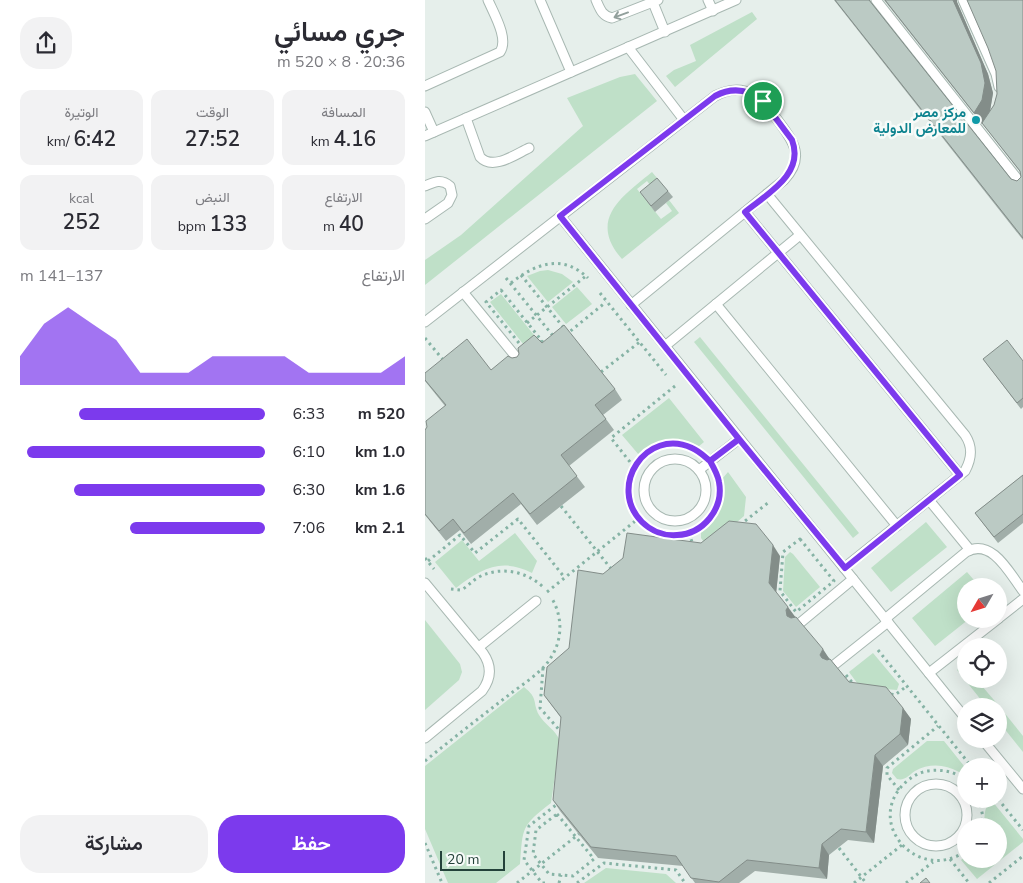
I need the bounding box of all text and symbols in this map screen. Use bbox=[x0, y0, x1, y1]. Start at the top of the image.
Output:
one-way arrow bbox=[613, 11, 629, 20]
text: جري مسائي bbox=[274, 13, 405, 51]
button: share bbox=[20, 17, 72, 69]
text: 20:36 · 8 × 520 m bbox=[277, 51, 405, 73]
pin bbox=[742, 80, 784, 122]
icon: arrive bbox=[749, 87, 777, 115]
text: الوتيرة bbox=[64, 103, 99, 122]
text: الوقت bbox=[196, 103, 229, 122]
text: المسافة bbox=[321, 103, 366, 122]
place label: مركز مصر للمعارض الدولية bbox=[873, 103, 966, 138]
marker: مركز مصر للمعارض الدولية bbox=[970, 114, 982, 126]
text: 6:42 bbox=[73, 125, 116, 153]
text: 27:52 bbox=[185, 125, 240, 153]
text: 4.16 bbox=[333, 125, 376, 153]
text: /km bbox=[47, 132, 73, 151]
text: km bbox=[311, 132, 333, 151]
text: النبض bbox=[195, 188, 230, 207]
text: الارتفاع bbox=[325, 188, 363, 207]
text: kcal bbox=[69, 189, 94, 208]
text: 252 bbox=[63, 208, 100, 236]
text: 133 bbox=[210, 210, 247, 238]
text: 40 bbox=[339, 210, 364, 238]
text: bpm bbox=[178, 217, 210, 236]
text: m bbox=[323, 217, 339, 236]
text: 137–141 m bbox=[20, 265, 103, 287]
text: الارتفاع bbox=[362, 265, 405, 287]
text: 6:33 bbox=[293, 403, 325, 425]
text: 520 m bbox=[358, 403, 405, 425]
text: 6:10 bbox=[293, 441, 325, 463]
text: 1.0 km bbox=[355, 441, 405, 463]
text: 6:30 bbox=[293, 479, 325, 501]
text: 1.6 km bbox=[355, 479, 405, 501]
text: 7:06 bbox=[293, 517, 325, 539]
text: 2.1 km bbox=[355, 517, 405, 539]
north arrow bbox=[957, 578, 1007, 628]
map controls bbox=[957, 578, 1007, 868]
button: locate bbox=[957, 638, 1007, 688]
button: layers bbox=[957, 698, 1007, 748]
button: + bbox=[957, 758, 1007, 808]
button: مشاركة bbox=[20, 815, 208, 873]
button: حفظ bbox=[218, 815, 405, 873]
button: − bbox=[957, 818, 1007, 868]
scale bar bbox=[440, 848, 505, 871]
text: 20 m bbox=[447, 850, 479, 869]

